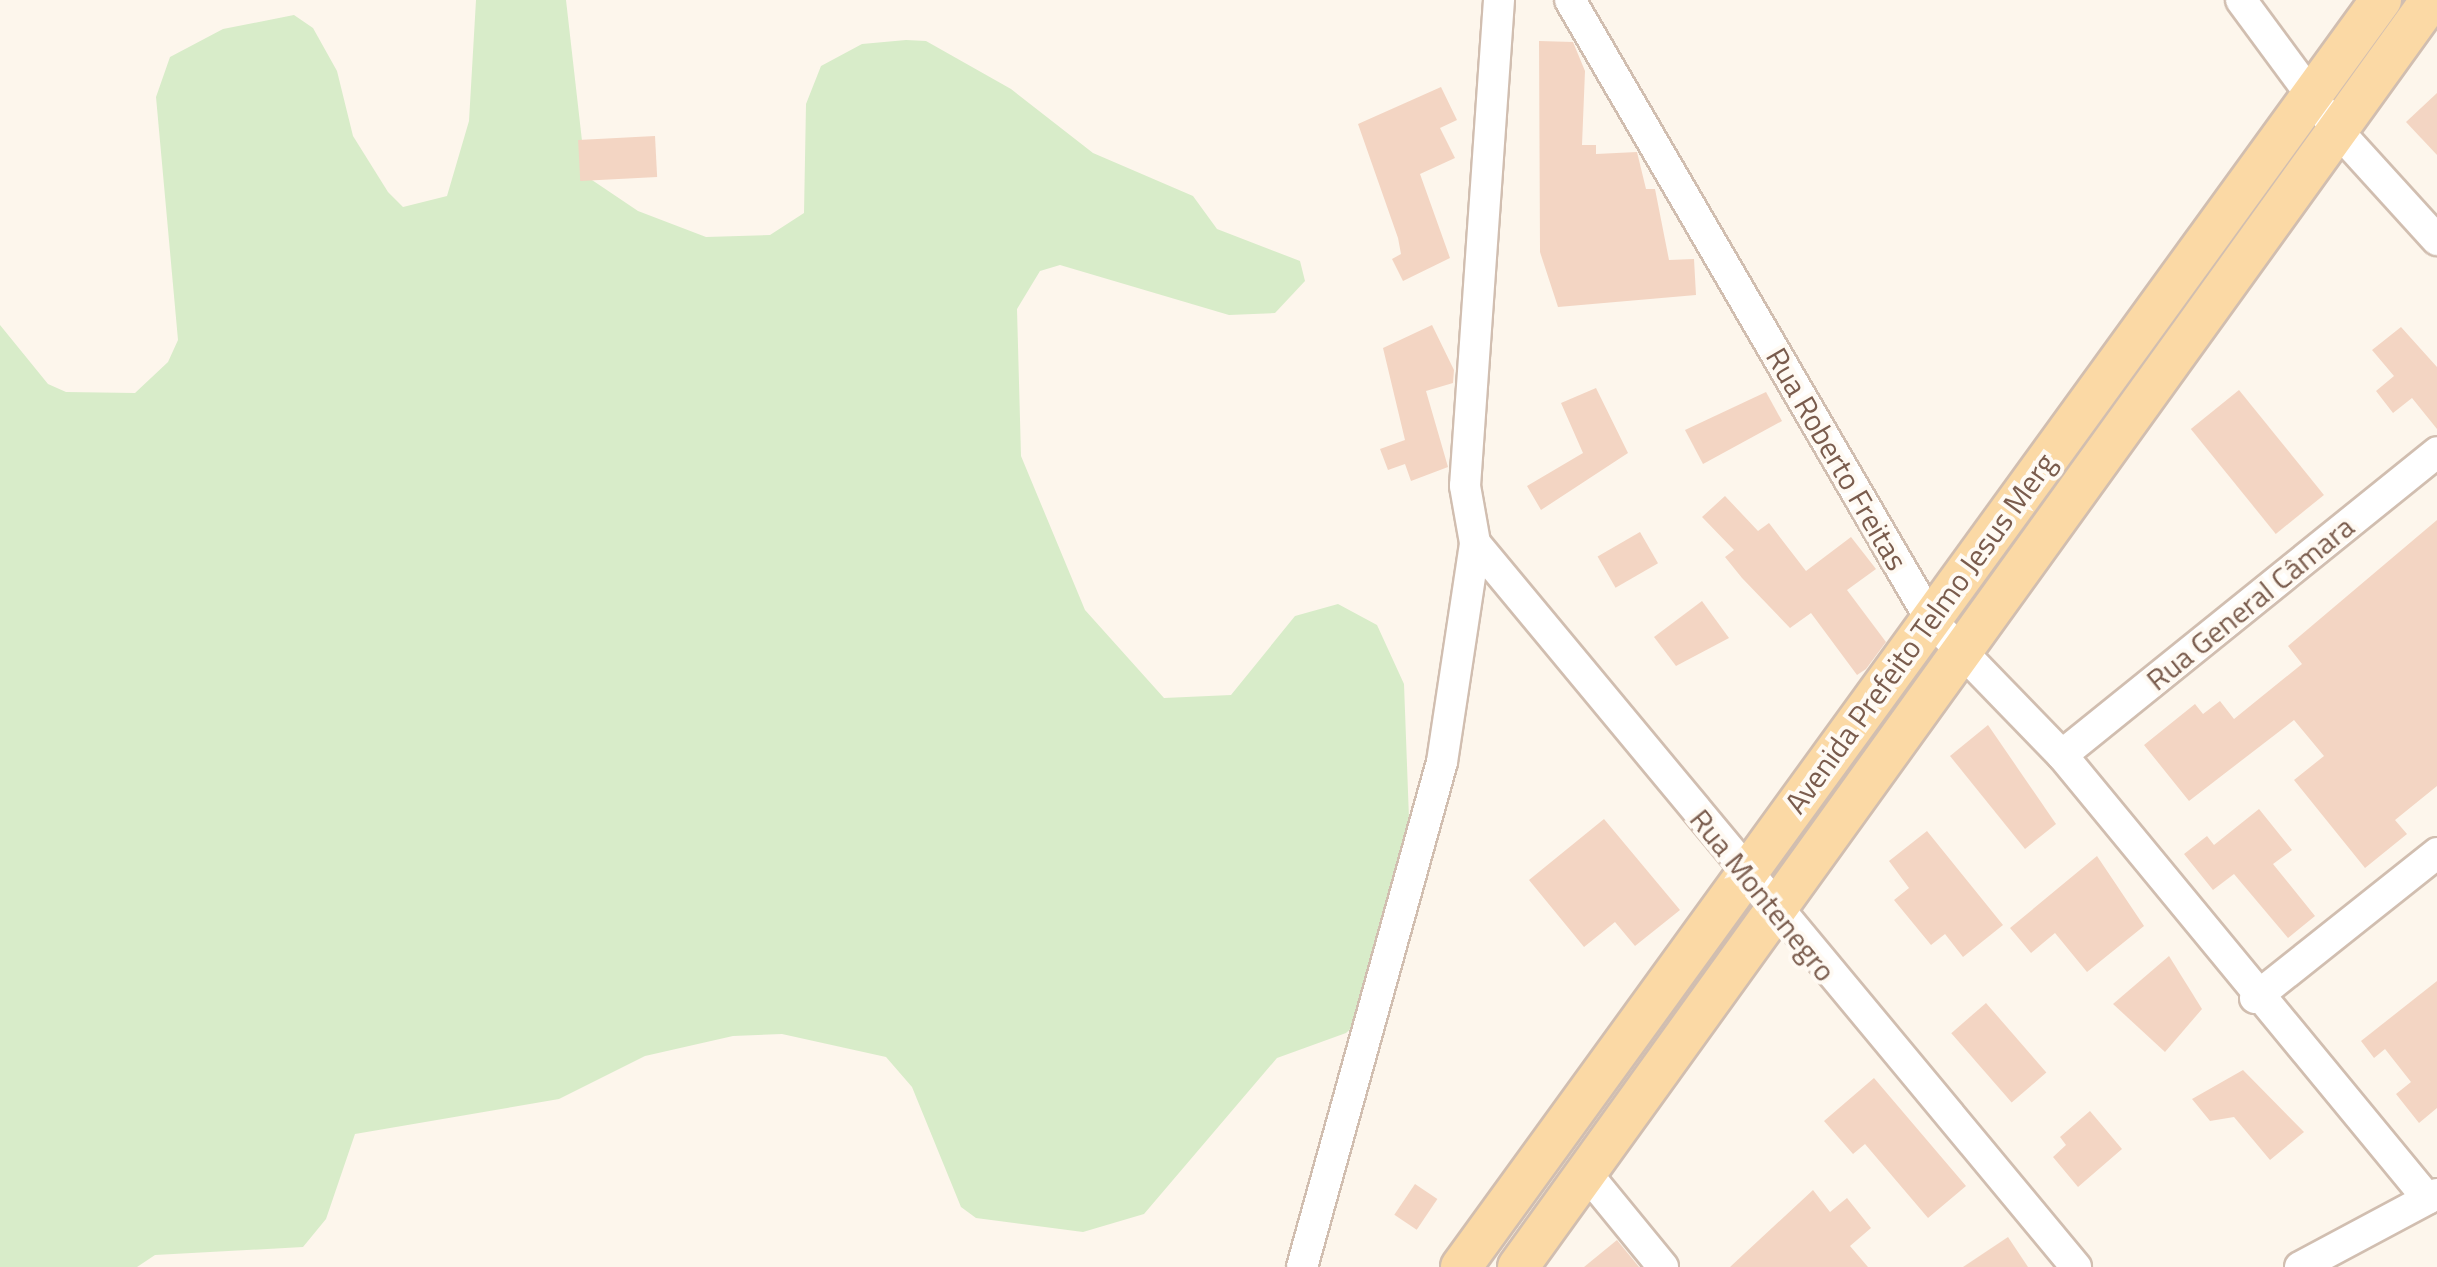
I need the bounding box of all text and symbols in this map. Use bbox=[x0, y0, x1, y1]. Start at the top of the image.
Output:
street label: Rua Roberto Freitas bbox=[1759, 341, 1915, 577]
street label: Avenida Prefeito Telmo Jesus Merg bbox=[1777, 446, 2063, 820]
street label: Rua General Câmara bbox=[2139, 508, 2361, 698]
street label: Rua Montenegro bbox=[1683, 802, 1843, 988]

